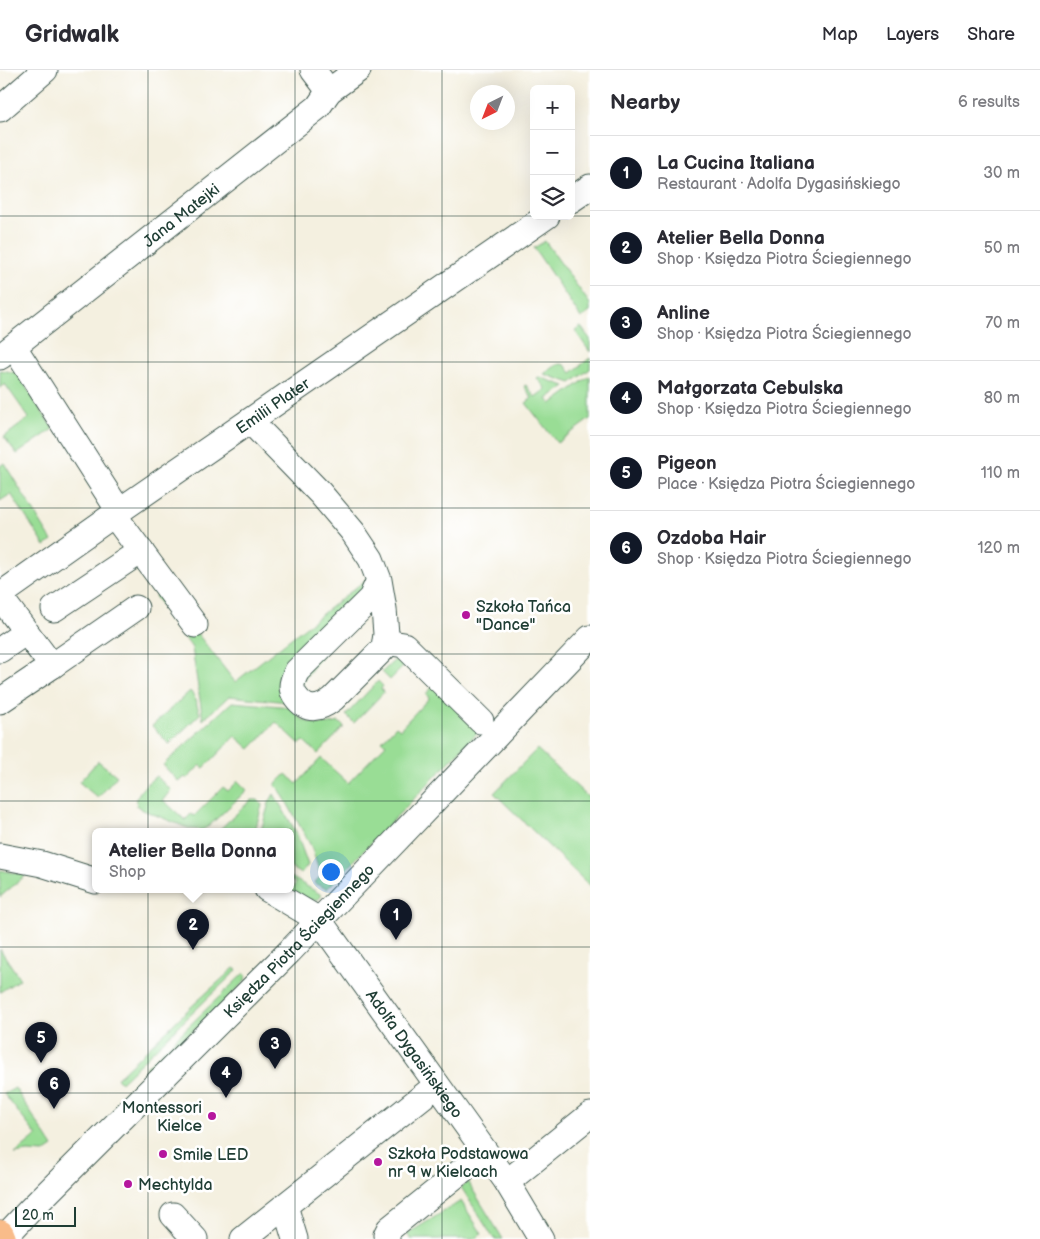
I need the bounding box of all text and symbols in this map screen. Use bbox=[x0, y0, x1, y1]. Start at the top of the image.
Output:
text: Gridwalk bbox=[25, 20, 119, 49]
text: Map bbox=[822, 24, 858, 45]
text: Layers bbox=[886, 24, 939, 45]
text: Share bbox=[967, 24, 1015, 45]
north arrow bbox=[470, 85, 515, 130]
map controls bbox=[530, 85, 575, 220]
button: + bbox=[530, 85, 575, 130]
text: Nearby bbox=[610, 90, 680, 115]
text: 6 results bbox=[958, 93, 1020, 112]
button: − bbox=[530, 130, 575, 175]
text: La Cucina Italiana bbox=[657, 152, 815, 175]
text: 1 bbox=[623, 164, 629, 183]
text: 30 m bbox=[983, 164, 1020, 183]
button: layers bbox=[530, 175, 575, 220]
text: Restaurant · Adolfa Dygasińskiego bbox=[657, 175, 901, 194]
street label: Jana Matejki bbox=[140, 180, 224, 252]
text: Atelier Bella Donna bbox=[657, 227, 825, 250]
text: 2 bbox=[621, 239, 631, 258]
text: 50 m bbox=[984, 239, 1020, 258]
text: Shop · Księdza Piotra Ściegiennego bbox=[657, 250, 912, 269]
text: Anline bbox=[657, 302, 710, 325]
text: 3 bbox=[621, 314, 631, 333]
text: 70 m bbox=[985, 314, 1020, 333]
text: Shop · Księdza Piotra Ściegiennego bbox=[657, 325, 912, 344]
street label: Emilii Plater bbox=[233, 374, 314, 439]
text: Małgorzata Cebulska bbox=[657, 377, 843, 400]
text: 4 bbox=[621, 389, 631, 408]
text: 80 m bbox=[984, 389, 1020, 408]
text: Shop · Księdza Piotra Ściegiennego bbox=[657, 400, 912, 419]
text: Pigeon bbox=[657, 452, 717, 475]
text: 5 bbox=[621, 464, 631, 483]
text: 110 m bbox=[981, 464, 1020, 483]
text: Place · Księdza Piotra Ściegiennego bbox=[657, 475, 915, 494]
text: Ozdoba Hair bbox=[657, 527, 766, 550]
text: 6 bbox=[621, 539, 631, 558]
text: 120 m bbox=[977, 539, 1020, 558]
text: Shop · Księdza Piotra Ściegiennego bbox=[657, 550, 912, 569]
place label: Szkoła Tańca "Dance" bbox=[476, 598, 571, 635]
marker: Szkoła Tańca "Dance" bbox=[460, 609, 472, 621]
popup bbox=[92, 828, 294, 893]
text: Atelier Bella Donna bbox=[109, 840, 277, 863]
your location bbox=[318, 859, 344, 885]
street label: Księdza Piotra Ściegiennego bbox=[220, 861, 379, 1023]
text: Shop bbox=[109, 863, 146, 882]
pin: 1 bbox=[380, 899, 412, 940]
pin: 2 bbox=[177, 909, 209, 950]
street label: Adolfa Dygasińskiego bbox=[361, 987, 466, 1122]
pin: 5 bbox=[25, 1022, 57, 1063]
pin: 3 bbox=[259, 1028, 291, 1069]
pin: 4 bbox=[210, 1057, 242, 1098]
pin: 6 bbox=[38, 1068, 70, 1109]
place label: Montessori Kielce bbox=[122, 1099, 203, 1136]
marker: Montessori Kielce bbox=[206, 1110, 218, 1122]
place label: Szkoła Podstawowa nr 9 w Kielcach bbox=[388, 1145, 529, 1182]
place label: Smile LED bbox=[173, 1146, 248, 1165]
marker: Smile LED bbox=[157, 1148, 169, 1160]
marker: Szkoła Podstawowa nr 9 w Kielcach bbox=[372, 1156, 384, 1168]
place label: Mechtylda bbox=[138, 1176, 212, 1195]
marker: Mechtylda bbox=[122, 1178, 134, 1190]
scale bar bbox=[15, 1204, 76, 1227]
text: 20 m bbox=[22, 1207, 54, 1224]

